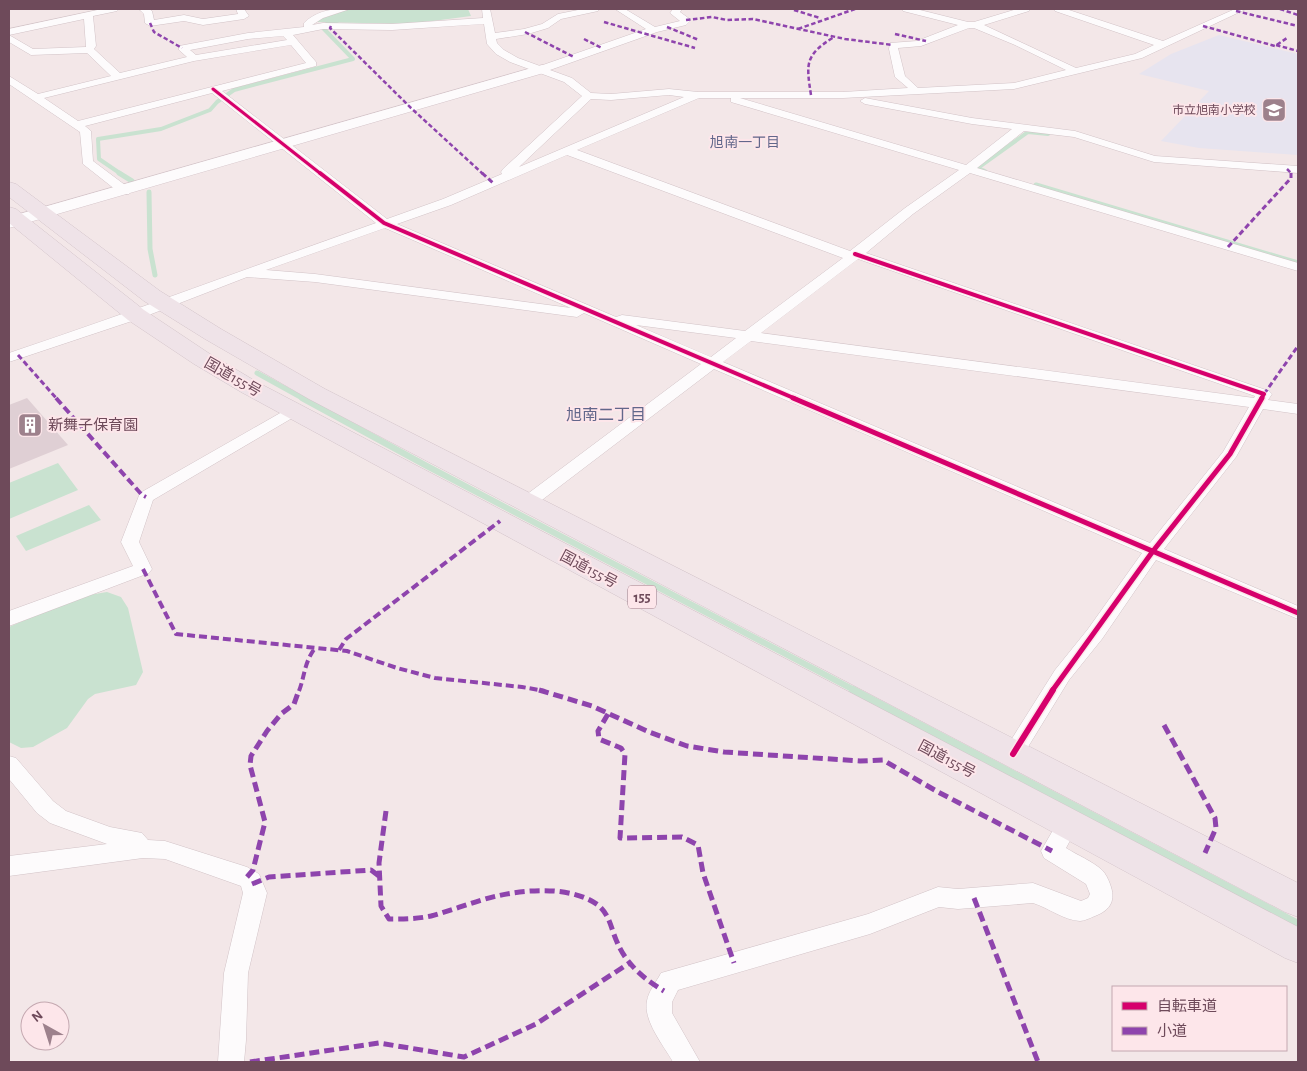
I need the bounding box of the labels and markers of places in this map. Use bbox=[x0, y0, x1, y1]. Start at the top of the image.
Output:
school or university icon: 市立旭南小学校 bbox=[1261, 97, 1287, 123]
place label: 市立旭南小学校 bbox=[1172, 103, 1256, 116]
building icon: 新舞子保育園 bbox=[17, 412, 43, 438]
place label: 新舞子保育園 bbox=[48, 417, 138, 433]

